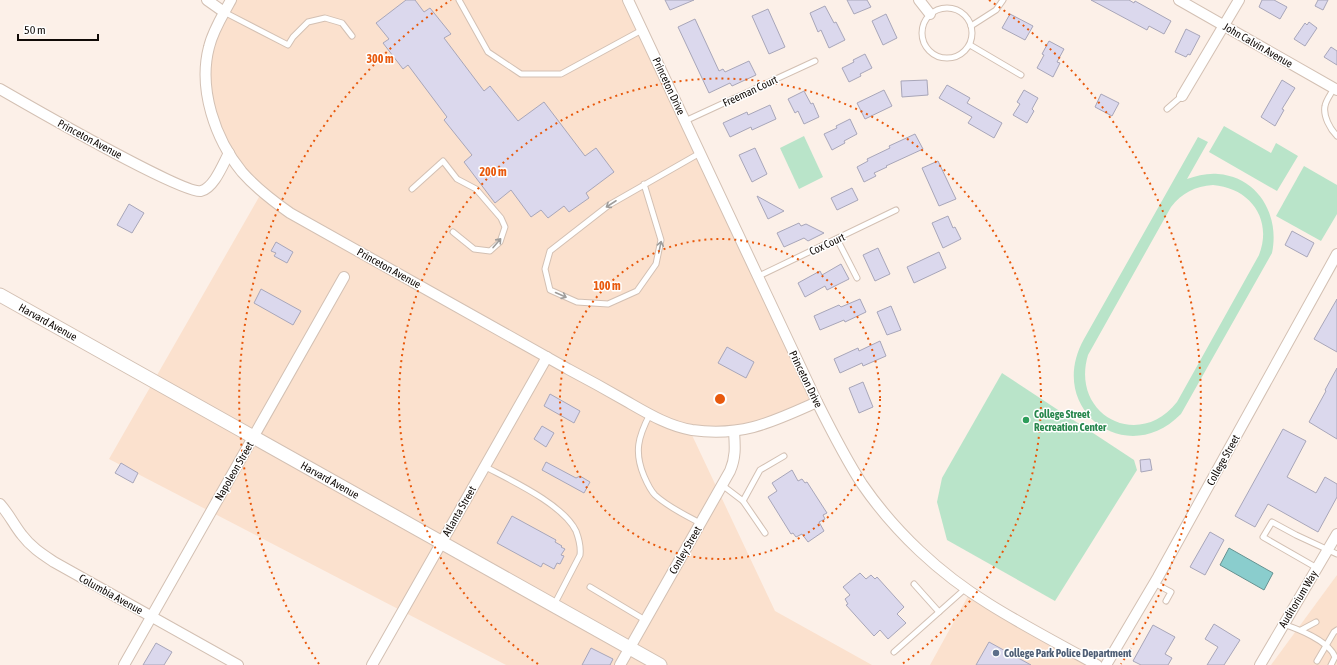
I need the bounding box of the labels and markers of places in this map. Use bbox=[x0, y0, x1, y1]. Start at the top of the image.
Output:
centre of rings bbox=[713, 392, 727, 406]
place label: College Street Recreation Center bbox=[1034, 408, 1107, 433]
marker: College Street Recreation Center bbox=[1021, 415, 1031, 425]
place label: College Park Police Department bbox=[1004, 647, 1132, 659]
marker: College Park Police Department bbox=[991, 648, 1001, 658]

